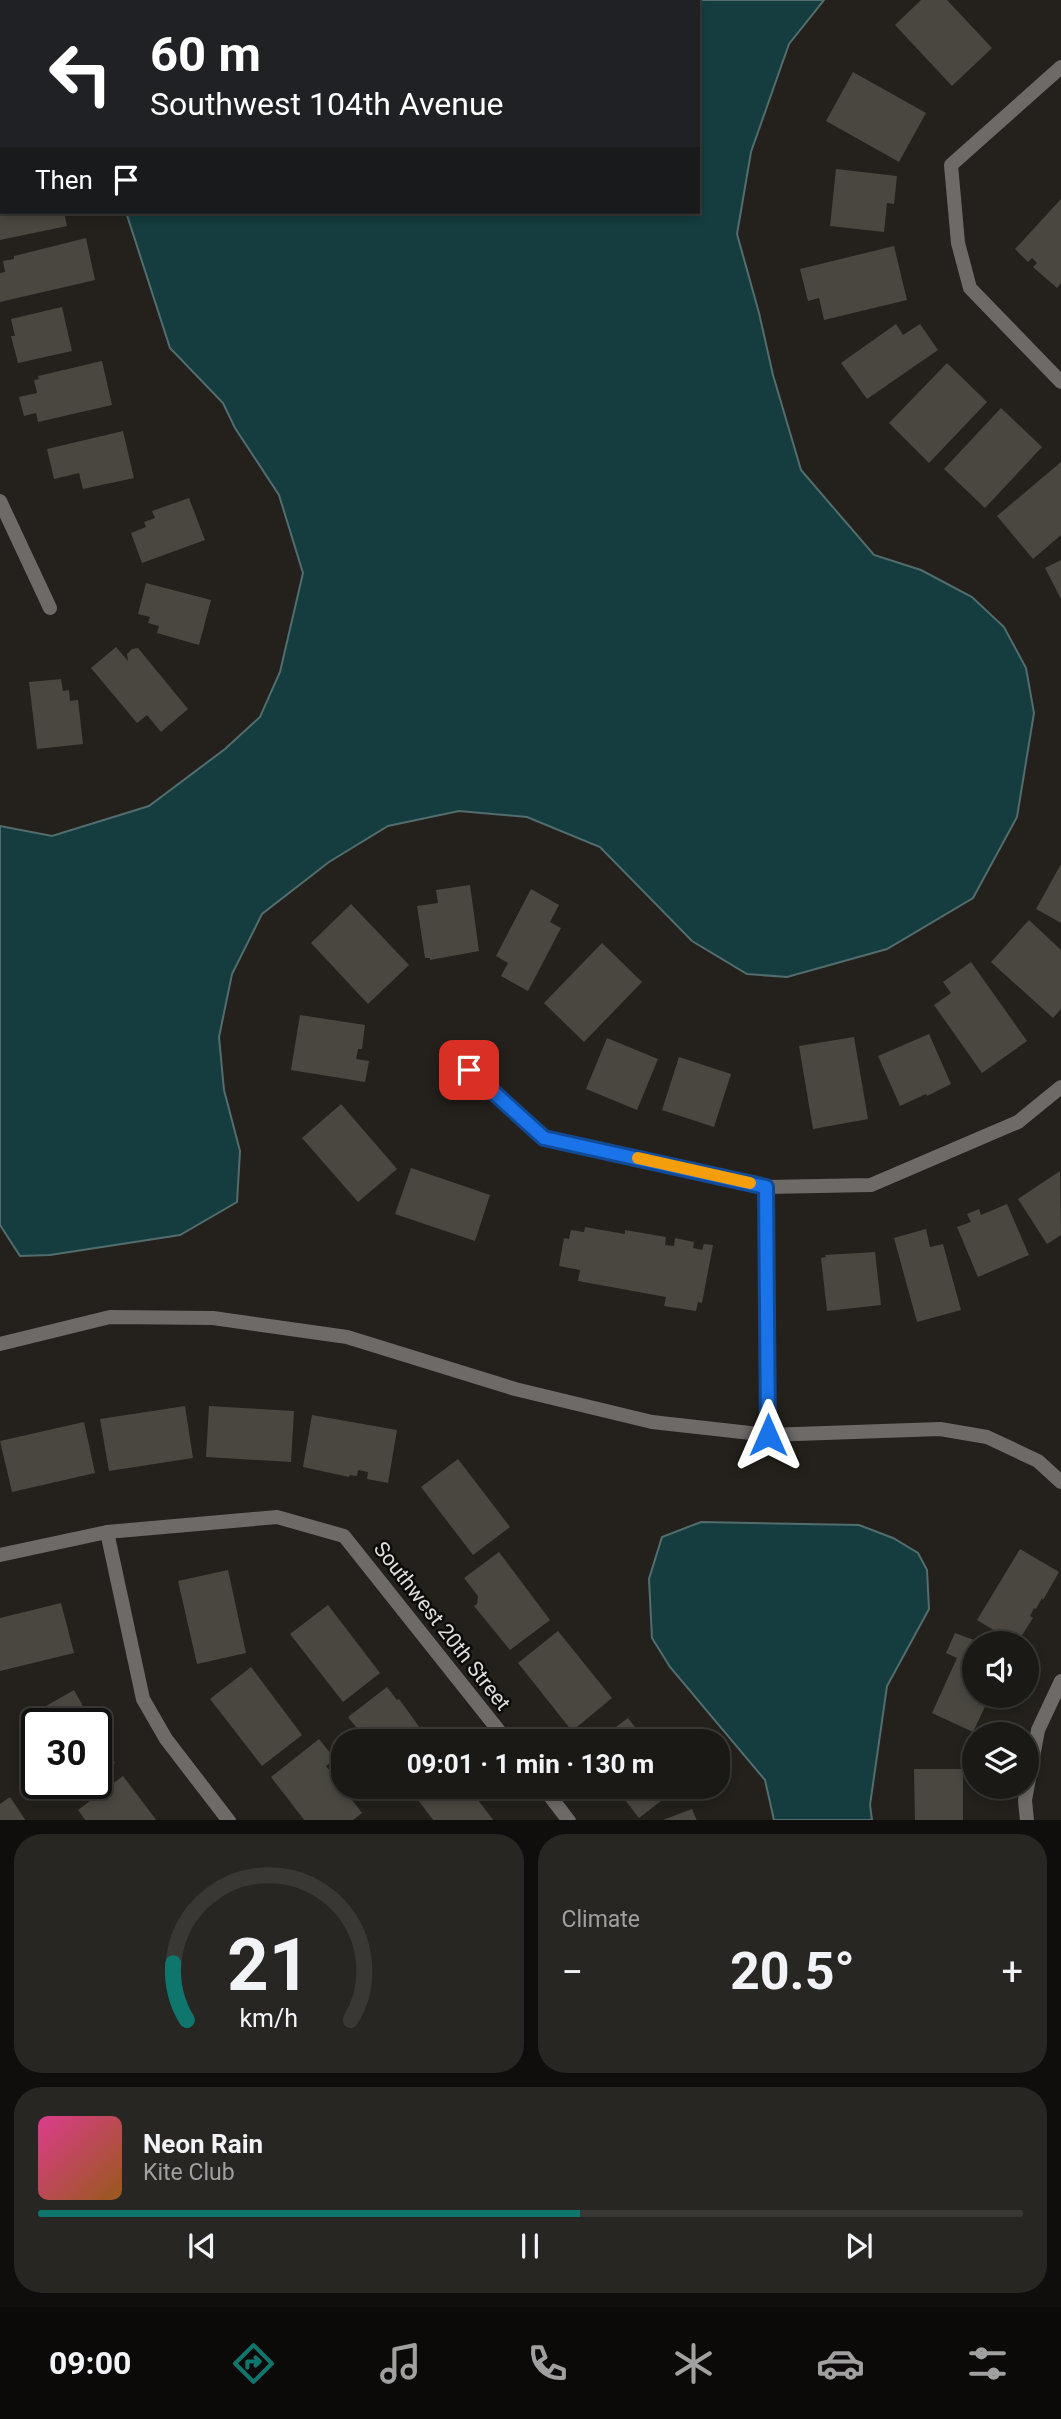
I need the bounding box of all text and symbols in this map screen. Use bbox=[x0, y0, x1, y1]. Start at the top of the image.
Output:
text: 60 m bbox=[150, 26, 261, 83]
icon: left bbox=[35, 28, 126, 119]
text: Southwest 104th Avenue bbox=[150, 85, 504, 123]
icon: arrive bbox=[107, 161, 145, 199]
text: Then bbox=[35, 165, 93, 195]
pin bbox=[439, 1040, 499, 1100]
icon: arrive bbox=[450, 1051, 488, 1089]
position arrow bbox=[731, 1398, 805, 1472]
street label: Southwest 20th Street bbox=[369, 1537, 515, 1715]
map controls bbox=[962, 1631, 1039, 1799]
button: sound bbox=[962, 1631, 1039, 1708]
speed limit sign: 30 bbox=[21, 1708, 112, 1799]
button: layers bbox=[962, 1722, 1039, 1799]
text: 09:01 · 1 min · 130 m bbox=[407, 1749, 654, 1779]
text: Climate bbox=[562, 1906, 640, 1933]
text: 21 bbox=[227, 1922, 311, 2008]
text: 20.5° bbox=[730, 1941, 855, 2002]
text: − bbox=[562, 1950, 583, 1994]
text: + bbox=[1001, 1950, 1023, 1994]
text: km/h bbox=[239, 2003, 298, 2032]
text: Neon Rain bbox=[143, 2129, 263, 2159]
text: Kite Club bbox=[143, 2159, 235, 2186]
icon: previous bbox=[183, 2227, 221, 2265]
icon: pause bbox=[511, 2227, 549, 2265]
icon: next bbox=[840, 2227, 878, 2265]
icon: directions bbox=[229, 2339, 278, 2388]
icon: music bbox=[376, 2339, 425, 2388]
icon: phone bbox=[523, 2339, 572, 2388]
icon: climate bbox=[669, 2339, 718, 2388]
icon: car bbox=[816, 2339, 865, 2388]
icon: filters bbox=[963, 2339, 1012, 2388]
text: 09:00 bbox=[49, 2344, 131, 2382]

